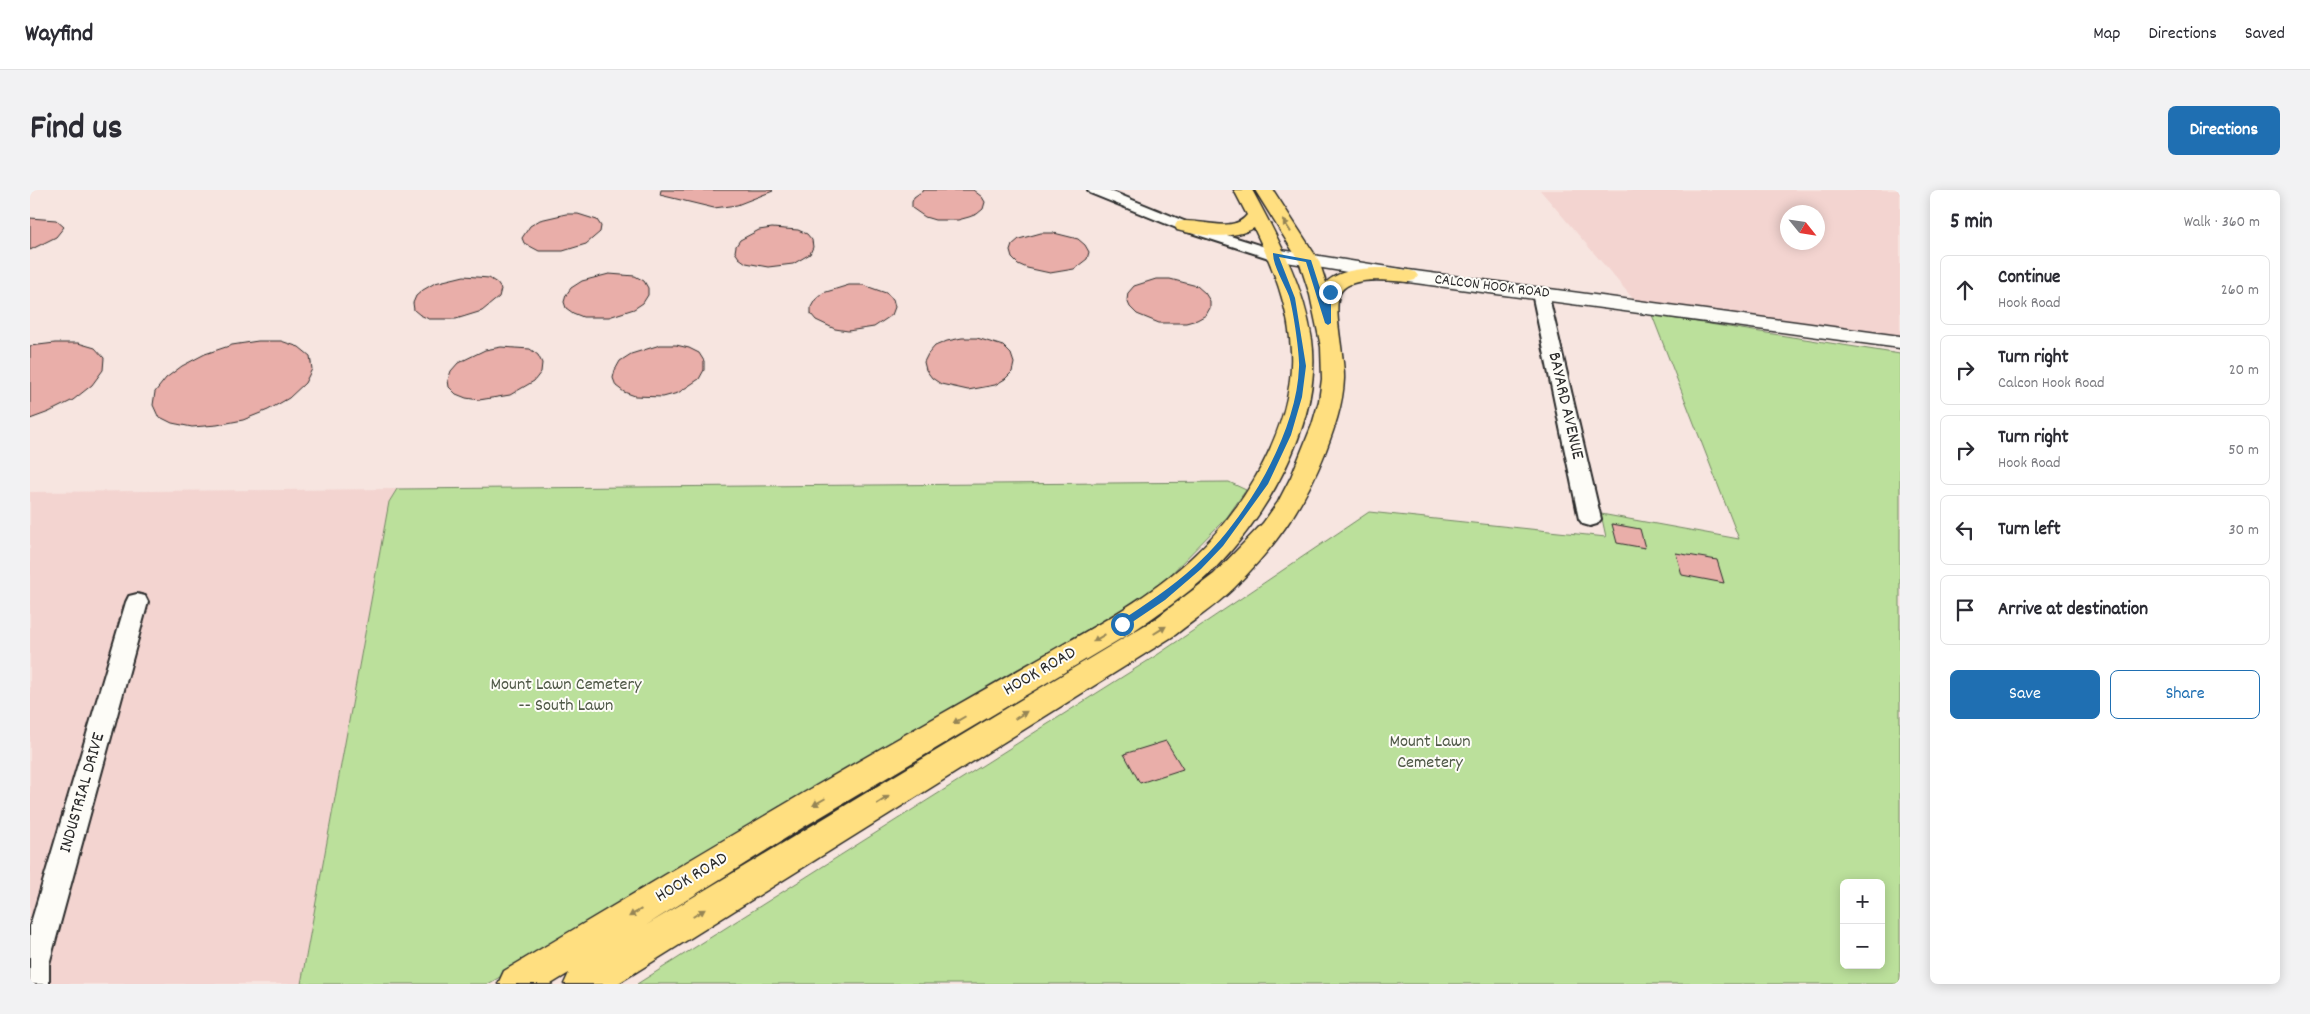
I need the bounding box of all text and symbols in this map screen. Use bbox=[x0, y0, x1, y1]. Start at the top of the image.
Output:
text: Wayfind bbox=[25, 18, 93, 52]
text: Map bbox=[2093, 22, 2120, 47]
text: Directions bbox=[2148, 22, 2217, 47]
text: Saved bbox=[2245, 22, 2285, 47]
text: Find us bbox=[30, 105, 122, 155]
button: Directions bbox=[2168, 106, 2280, 155]
north arrow bbox=[1780, 205, 1825, 250]
text: 5 min bbox=[1950, 208, 1993, 238]
text: Walk · 360 m bbox=[2184, 211, 2260, 234]
one-way arrow bbox=[1282, 219, 1291, 232]
text: Continue bbox=[1998, 265, 2060, 292]
street label: CALCON HOOK ROAD bbox=[1433, 269, 1551, 305]
icon: ahead bbox=[1951, 276, 1979, 304]
text: 260 m bbox=[2221, 279, 2259, 302]
route end bbox=[1319, 281, 1342, 304]
text: Hook Road bbox=[1998, 292, 2061, 315]
text: Turn right bbox=[1998, 345, 2069, 372]
street label: BAYARD AVENUE bbox=[1541, 350, 1589, 462]
icon: right bbox=[1951, 356, 1979, 384]
text: 20 m bbox=[2229, 359, 2259, 382]
text: Calcon Hook Road bbox=[1998, 372, 2104, 395]
text: Turn right bbox=[1998, 425, 2069, 452]
icon: right bbox=[1951, 436, 1979, 464]
text: 50 m bbox=[2228, 439, 2259, 462]
text: Hook Road bbox=[1998, 452, 2061, 475]
icon: left bbox=[1951, 516, 1979, 544]
text: Turn left bbox=[1998, 517, 2061, 544]
text: 30 m bbox=[2229, 519, 2259, 542]
icon: arrive bbox=[1951, 596, 1979, 624]
text: Arrive at destination bbox=[1998, 597, 2148, 624]
route start bbox=[1111, 613, 1134, 636]
one-way arrow bbox=[1153, 625, 1166, 635]
one-way arrow bbox=[1093, 633, 1106, 642]
street label: HOOK ROAD bbox=[999, 641, 1081, 703]
button: Save bbox=[1950, 670, 2100, 719]
button: Share bbox=[2110, 670, 2260, 719]
park label: Mount Lawn Cemetery -- South Lawn bbox=[491, 673, 642, 719]
one-way arrow bbox=[1014, 710, 1027, 719]
one-way arrow bbox=[953, 715, 966, 724]
street label: INDUSTRIAL DRIVE bbox=[54, 730, 112, 856]
park label: Mount Lawn Cemetery bbox=[1389, 730, 1471, 776]
one-way arrow bbox=[876, 795, 889, 805]
one-way arrow bbox=[812, 797, 825, 806]
street label: HOOK ROAD bbox=[651, 847, 733, 909]
map controls bbox=[1840, 879, 1885, 969]
button: + bbox=[1840, 879, 1885, 924]
one-way arrow bbox=[628, 908, 641, 917]
one-way arrow bbox=[693, 908, 706, 917]
button: − bbox=[1840, 924, 1885, 969]

